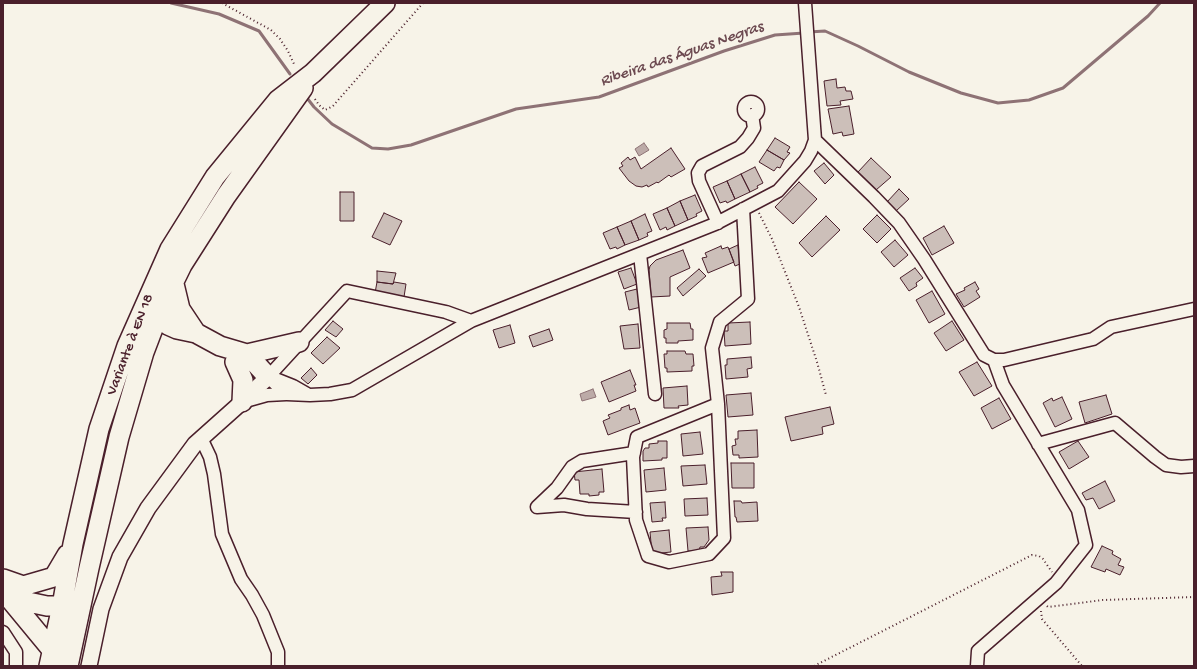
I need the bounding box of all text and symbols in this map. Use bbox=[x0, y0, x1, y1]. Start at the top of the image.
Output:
water label: Ribeira das Águas Negras bbox=[598, 18, 766, 92]
street label: Variante à EN 18 bbox=[103, 292, 159, 398]

